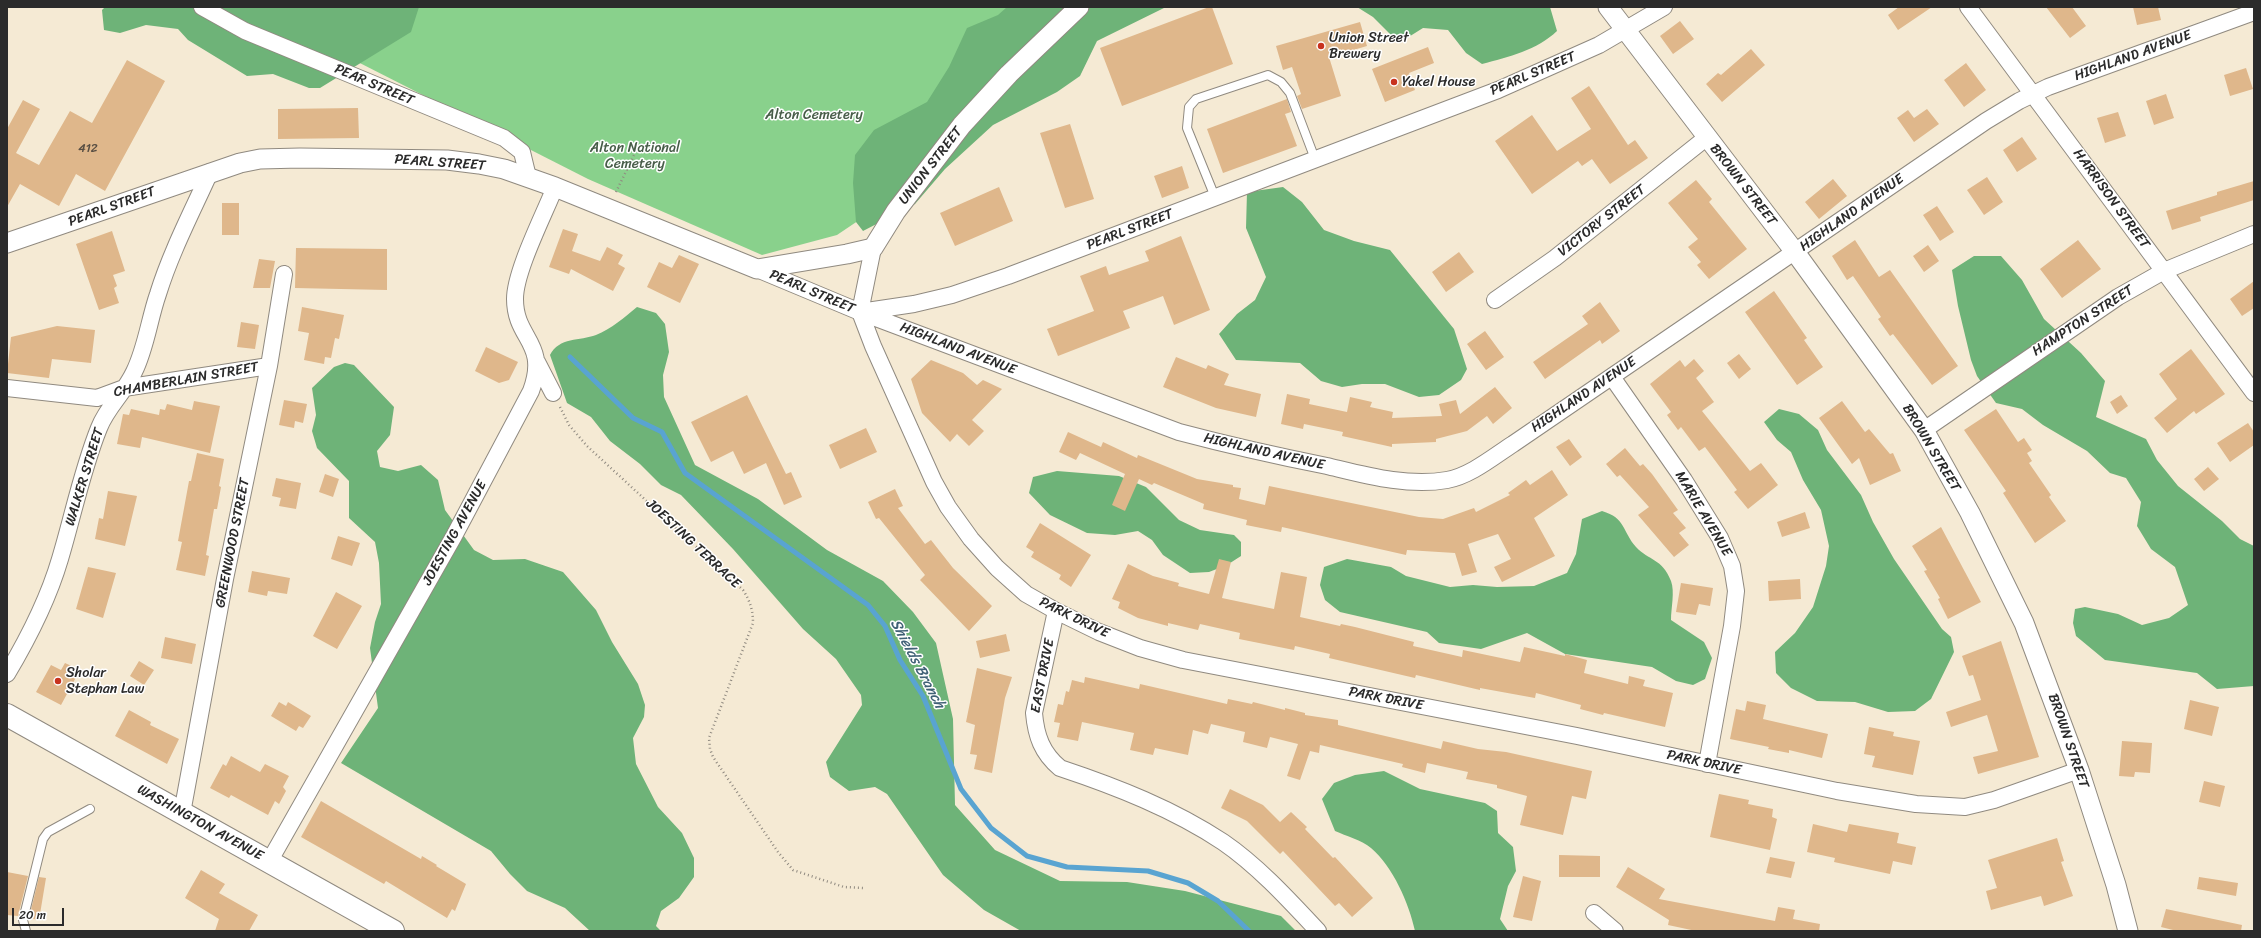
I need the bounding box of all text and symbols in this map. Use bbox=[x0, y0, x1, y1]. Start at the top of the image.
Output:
street label: HIGHLAND AVENUE bbox=[2072, 27, 2194, 85]
place label: Union Street Brewery bbox=[1329, 30, 1409, 62]
marker: Union Street Brewery bbox=[1316, 41, 1326, 51]
street label: PEARL STREET bbox=[1488, 48, 1578, 100]
street label: PEAR STREET bbox=[332, 61, 416, 109]
place label: Yakel House bbox=[1402, 74, 1475, 90]
marker: Yakel House bbox=[1389, 77, 1399, 87]
park label: Alton Cemetery bbox=[765, 107, 863, 123]
street label: UNION STREET bbox=[896, 124, 966, 208]
park label: Alton National Cemetery bbox=[590, 140, 680, 172]
street label: BROWN STREET bbox=[1706, 141, 1780, 229]
house number: 412 bbox=[78, 142, 98, 156]
street label: HARRISON STREET bbox=[2069, 146, 2153, 252]
street label: PEARL STREET bbox=[394, 151, 486, 175]
street label: HIGHLAND AVENUE bbox=[1797, 171, 1907, 255]
street label: VICTORY STREET bbox=[1555, 182, 1649, 260]
street label: PEARL STREET bbox=[66, 184, 158, 230]
street label: PEARL STREET bbox=[1084, 206, 1176, 254]
street label: PEARL STREET bbox=[767, 266, 857, 318]
street label: HAMPTON STREET bbox=[2029, 282, 2137, 360]
street label: HIGHLAND AVENUE bbox=[897, 319, 1019, 379]
street label: HIGHLAND AVENUE bbox=[1528, 354, 1640, 436]
street label: CHAMBERLAIN STREET bbox=[112, 359, 260, 401]
street label: BROWN STREET bbox=[1898, 401, 1964, 495]
street label: WALKER STREET bbox=[62, 426, 108, 528]
street label: HIGHLAND AVENUE bbox=[1202, 430, 1326, 474]
street label: MARIE AVENUE bbox=[1671, 468, 1735, 560]
street label: GREENWOOD STREET bbox=[212, 477, 254, 609]
street label: JOESTING AVENUE bbox=[419, 478, 491, 588]
street label: JOESTING TERRACE bbox=[642, 496, 744, 592]
street label: PARK DRIVE bbox=[1036, 594, 1112, 642]
water label: Shields Branch bbox=[886, 616, 948, 712]
street label: EAST DRIVE bbox=[1028, 637, 1058, 715]
place label: Sholar Stephan Law bbox=[66, 665, 144, 698]
marker: Sholar Stephan Law bbox=[53, 676, 63, 686]
street label: PARK DRIVE bbox=[1347, 684, 1425, 714]
street label: BROWN STREET bbox=[2044, 692, 2092, 790]
street label: PARK DRIVE bbox=[1665, 747, 1743, 779]
street label: WASHINGTON AVENUE bbox=[134, 781, 266, 865]
scale bar bbox=[14, 900, 66, 926]
text: 20 m bbox=[19, 904, 46, 926]

